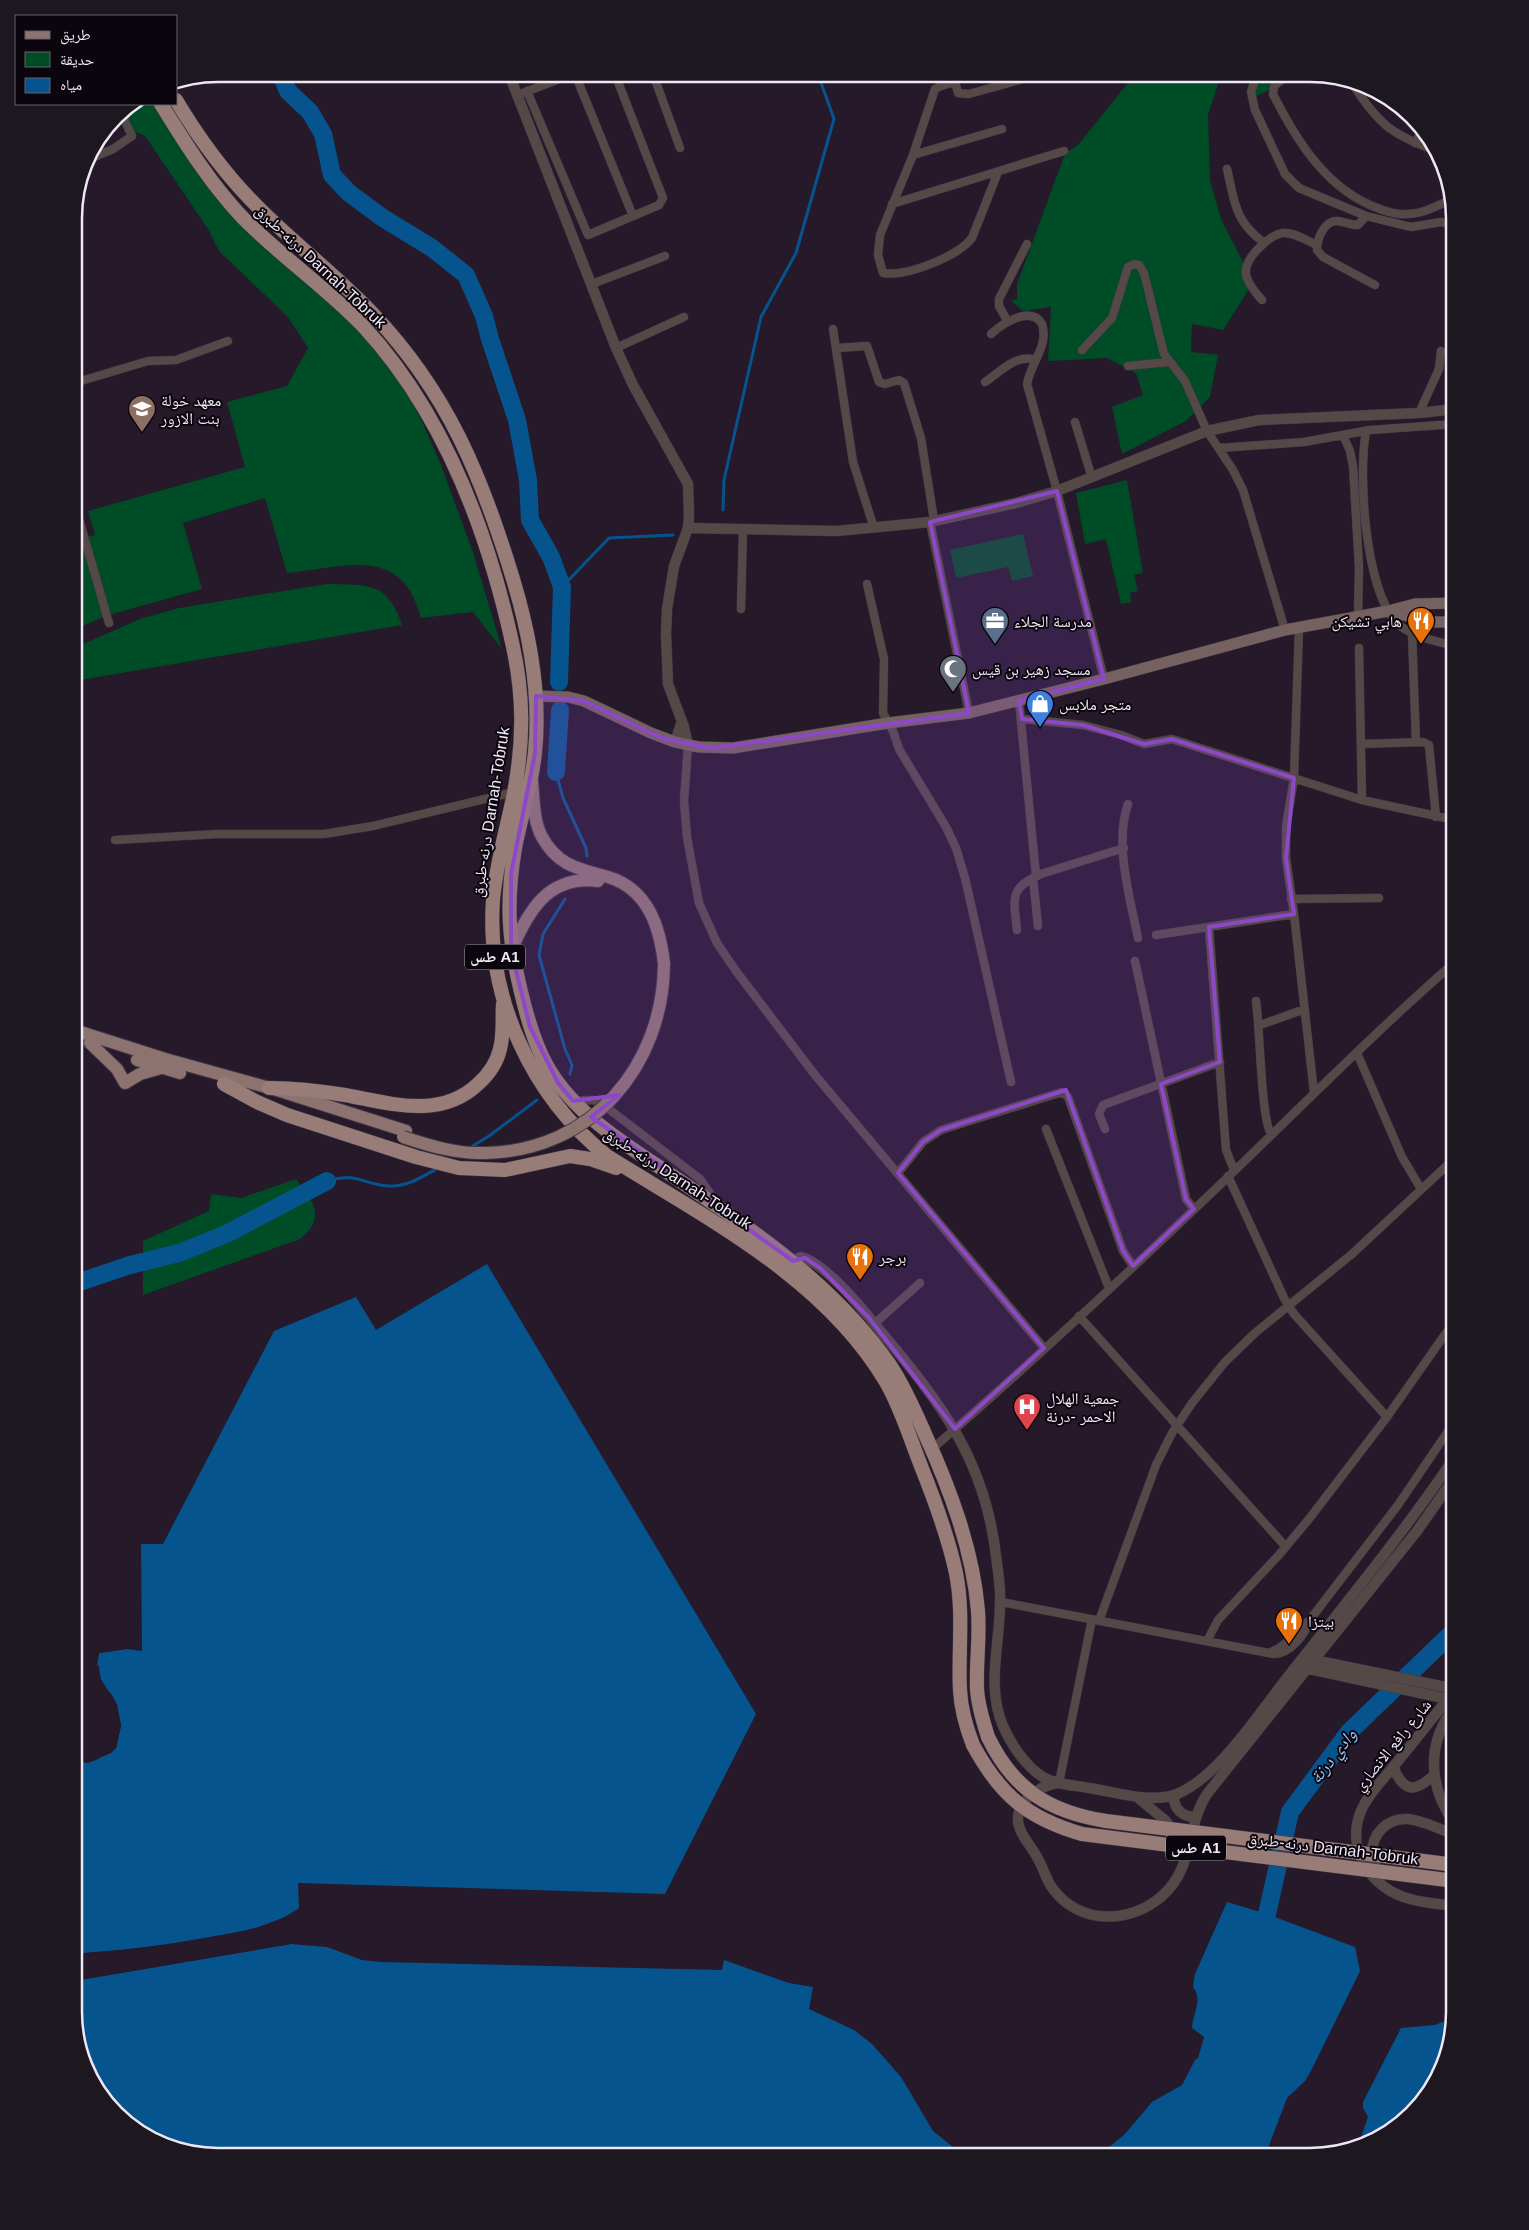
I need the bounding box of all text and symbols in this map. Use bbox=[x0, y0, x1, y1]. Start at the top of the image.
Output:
legend bbox=[15, 15, 178, 105]
text: طريق bbox=[60, 26, 91, 45]
text: حديقة bbox=[60, 51, 95, 68]
text: مياه bbox=[60, 76, 82, 93]
street label: درنه-طبرق Darnah-Tobruk bbox=[251, 201, 390, 333]
place label: معهد خولة بنت الازور bbox=[160, 392, 221, 428]
school or university icon: معهد خولة بنت الازور bbox=[127, 394, 157, 433]
office icon: مدرسة الجلاء bbox=[980, 606, 1010, 645]
restaurant icon: هابي تشيكن bbox=[1406, 606, 1436, 645]
place label: مدرسة الجلاء bbox=[1014, 613, 1092, 631]
place label: هابي تشيكن bbox=[1331, 613, 1402, 634]
mosque icon: مسجد زهير بن قيس bbox=[938, 654, 968, 693]
place label: مسجد زهير بن قيس bbox=[972, 661, 1091, 680]
shop icon: متجر ملابس bbox=[1025, 689, 1055, 728]
place label: متجر ملابس bbox=[1059, 696, 1131, 715]
street label: درنه-طبرق Darnah-Tobruk bbox=[469, 725, 514, 899]
road number: طس A1 bbox=[465, 944, 525, 970]
street label: درنه-طبرق Darnah-Tobruk bbox=[600, 1124, 755, 1235]
restaurant icon: برجر bbox=[845, 1242, 875, 1281]
place label: برجر bbox=[878, 1249, 907, 1267]
place label: جمعية الهلال الاحمر -درنة bbox=[1046, 1390, 1119, 1426]
hospital icon: جمعية الهلال الاحمر -درنة bbox=[1012, 1392, 1042, 1431]
restaurant icon: بيتزا bbox=[1274, 1606, 1304, 1645]
place label: بيتزا bbox=[1308, 1613, 1334, 1631]
street label: شارع رافع الانصاري bbox=[1350, 1696, 1438, 1797]
water label: وادي درنة bbox=[1305, 1724, 1364, 1790]
street label: درنه-طبرق Darnah-Tobruk bbox=[1246, 1830, 1420, 1870]
road number: طس A1 bbox=[1166, 1836, 1226, 1860]

